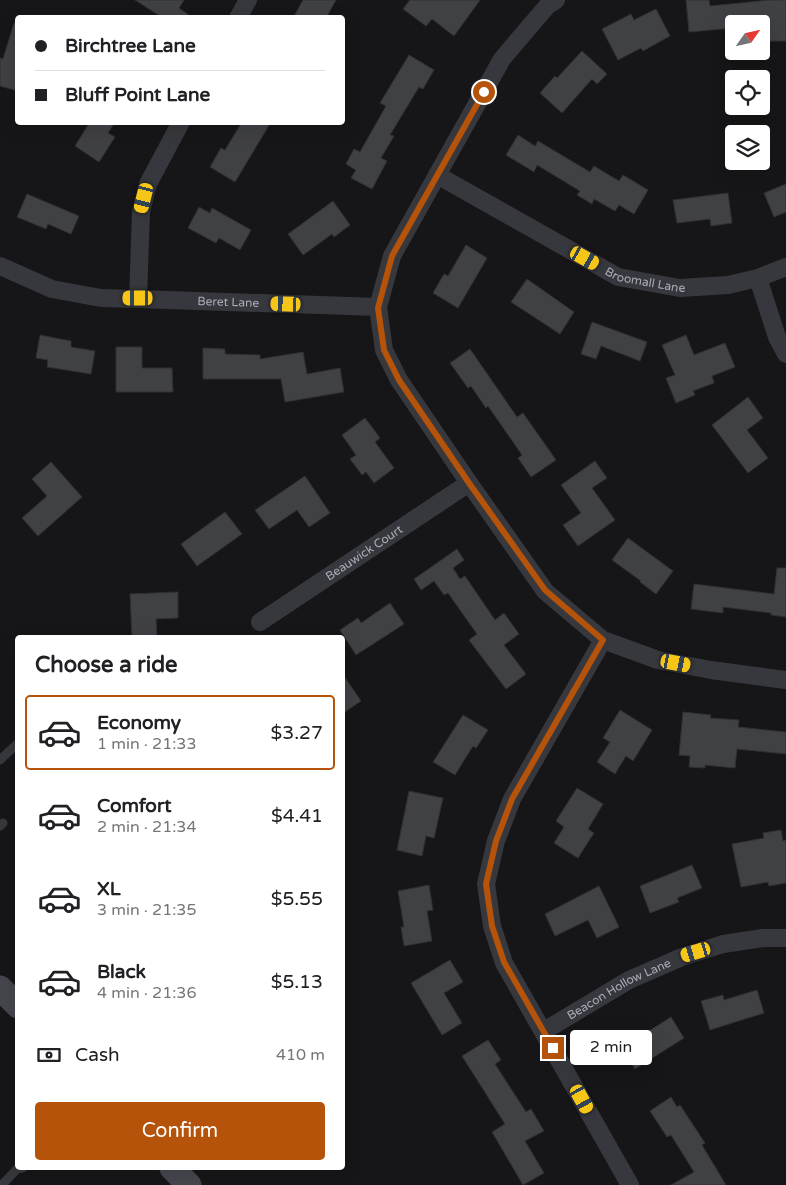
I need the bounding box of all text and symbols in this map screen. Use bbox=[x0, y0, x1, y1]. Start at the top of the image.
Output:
north arrow bbox=[725, 15, 770, 60]
map controls bbox=[725, 15, 770, 170]
text: Birchtree Lane bbox=[65, 35, 196, 57]
button: locate bbox=[725, 70, 770, 115]
route start bbox=[473, 81, 495, 103]
text: Bluff Point Lane bbox=[65, 84, 210, 106]
button: layers bbox=[725, 125, 770, 170]
car bbox=[133, 182, 154, 214]
car bbox=[568, 244, 601, 272]
street label: Broomall Lane bbox=[603, 264, 686, 295]
car bbox=[123, 291, 153, 306]
street label: Beret Lane bbox=[197, 294, 260, 310]
car bbox=[270, 296, 301, 312]
street label: Beauwick Court bbox=[323, 522, 406, 583]
text: Choose a ride bbox=[35, 652, 178, 678]
car bbox=[659, 653, 692, 673]
icon: car bbox=[37, 710, 82, 755]
text: Economy bbox=[97, 712, 181, 734]
text: $3.27 bbox=[271, 722, 323, 744]
text: 1 min · 21:33 bbox=[97, 734, 196, 754]
icon: car bbox=[37, 793, 82, 838]
text: Comfort bbox=[97, 795, 171, 817]
text: $4.41 bbox=[271, 805, 323, 827]
text: 2 min · 21:34 bbox=[97, 817, 196, 837]
icon: car bbox=[37, 876, 82, 921]
text: XL bbox=[97, 878, 121, 900]
text: $5.55 bbox=[271, 888, 323, 910]
text: 3 min · 21:35 bbox=[97, 900, 196, 920]
car bbox=[679, 940, 712, 964]
street label: Beacon Hollow Lane bbox=[565, 956, 673, 1023]
icon: car bbox=[37, 959, 82, 1004]
text: Black bbox=[97, 961, 146, 983]
text: $5.13 bbox=[271, 971, 323, 993]
text: 4 min · 21:36 bbox=[97, 983, 196, 1003]
callout: 2 min bbox=[570, 1030, 653, 1066]
route end bbox=[542, 1037, 564, 1059]
text: 2 min bbox=[590, 1037, 632, 1057]
icon: cash bbox=[35, 1041, 63, 1069]
text: Cash bbox=[75, 1044, 120, 1066]
text: 410 m bbox=[276, 1045, 325, 1065]
car bbox=[568, 1082, 595, 1116]
button: Confirm bbox=[35, 1102, 325, 1160]

